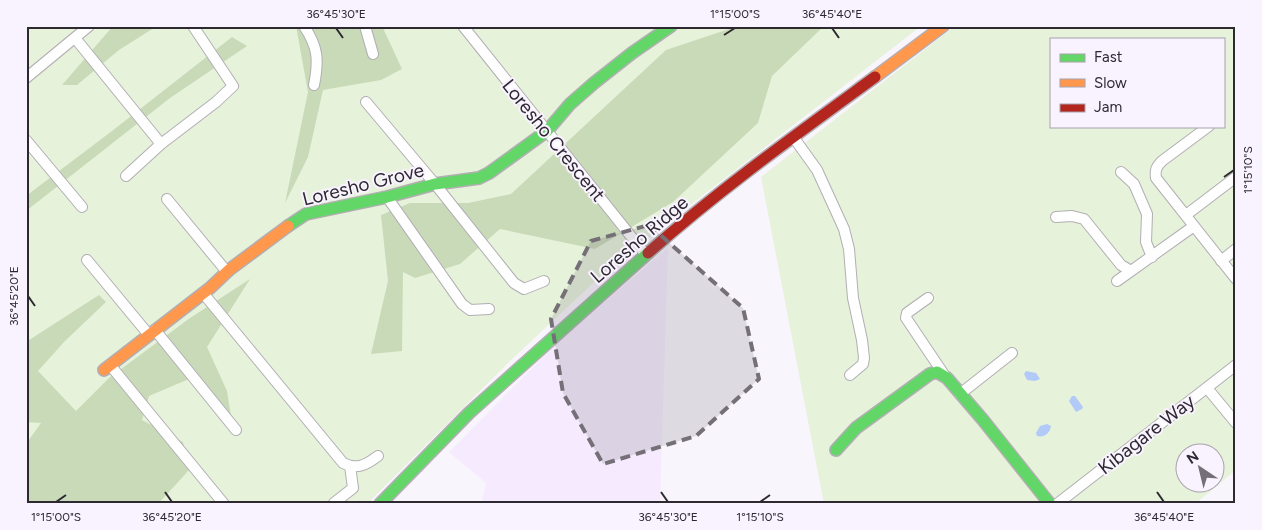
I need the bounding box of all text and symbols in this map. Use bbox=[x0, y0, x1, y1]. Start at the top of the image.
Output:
text: 36°45'30"E bbox=[306, 7, 366, 21]
text: 1°15'00"S bbox=[710, 7, 760, 21]
text: 36°45'40"E bbox=[802, 7, 862, 21]
legend bbox=[1050, 38, 1224, 128]
text: Fast bbox=[1094, 48, 1123, 66]
text: Slow bbox=[1094, 74, 1127, 92]
street label: Loresho Crescent bbox=[497, 75, 610, 206]
text: Jam bbox=[1094, 98, 1122, 116]
text: 1°15'10"S bbox=[1241, 146, 1255, 194]
street label: Loresho Grove bbox=[300, 158, 426, 211]
street label: Loresho Ridge bbox=[586, 191, 693, 288]
text: 36°45'20"E bbox=[7, 266, 21, 326]
street label: Kibagare Way bbox=[1093, 390, 1199, 479]
north arrow bbox=[1174, 442, 1224, 492]
text: N bbox=[1184, 448, 1202, 468]
text: 1°15'00"S bbox=[31, 510, 81, 524]
text: 36°45'20"E bbox=[142, 510, 202, 524]
text: 36°45'30"E bbox=[638, 510, 698, 524]
text: 1°15'10"S bbox=[736, 510, 784, 524]
text: 36°45'40"E bbox=[1134, 510, 1194, 524]

